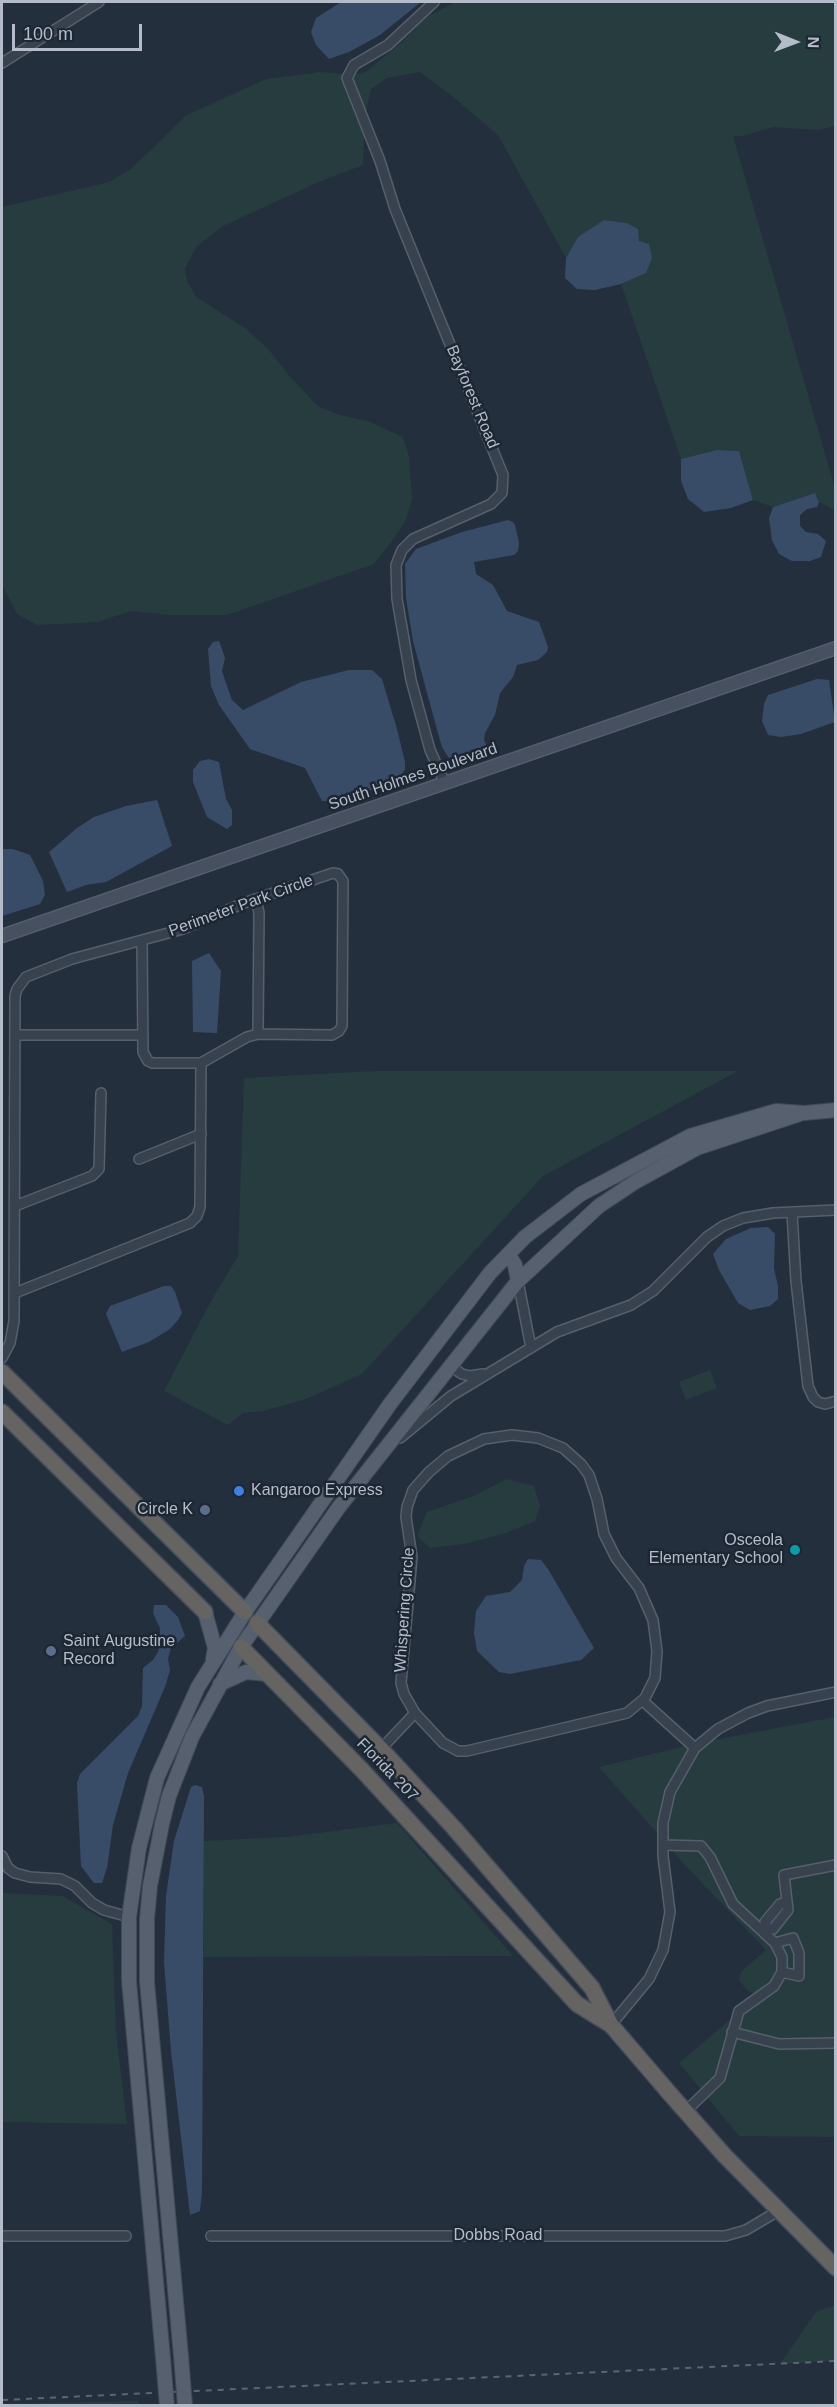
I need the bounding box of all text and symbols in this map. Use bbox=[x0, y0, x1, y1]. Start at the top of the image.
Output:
scale bar bbox=[15, 12, 146, 50]
north arrow bbox=[765, 12, 825, 72]
text: 100 m bbox=[23, 24, 73, 44]
text: N bbox=[805, 36, 822, 48]
street label: Bayforest Road bbox=[442, 342, 502, 452]
street label: South Holmes Boulevard bbox=[326, 739, 500, 815]
street label: Perimeter Park Circle bbox=[166, 871, 316, 941]
place label: Kangaroo Express bbox=[251, 1481, 383, 1501]
marker: Kangaroo Express bbox=[232, 1484, 246, 1498]
place label: Circle K bbox=[137, 1500, 193, 1520]
marker: Circle K bbox=[198, 1503, 212, 1517]
place label: Osceola Elementary School bbox=[649, 1531, 783, 1569]
marker: Osceola Elementary School bbox=[788, 1543, 802, 1557]
street label: Whispering Circle bbox=[391, 1547, 419, 1673]
place label: Saint Augustine Record bbox=[63, 1632, 175, 1670]
marker: Saint Augustine Record bbox=[44, 1644, 58, 1658]
street label: Florida 207 bbox=[352, 1735, 422, 1805]
street label: Dobbs Road bbox=[454, 2226, 542, 2246]

